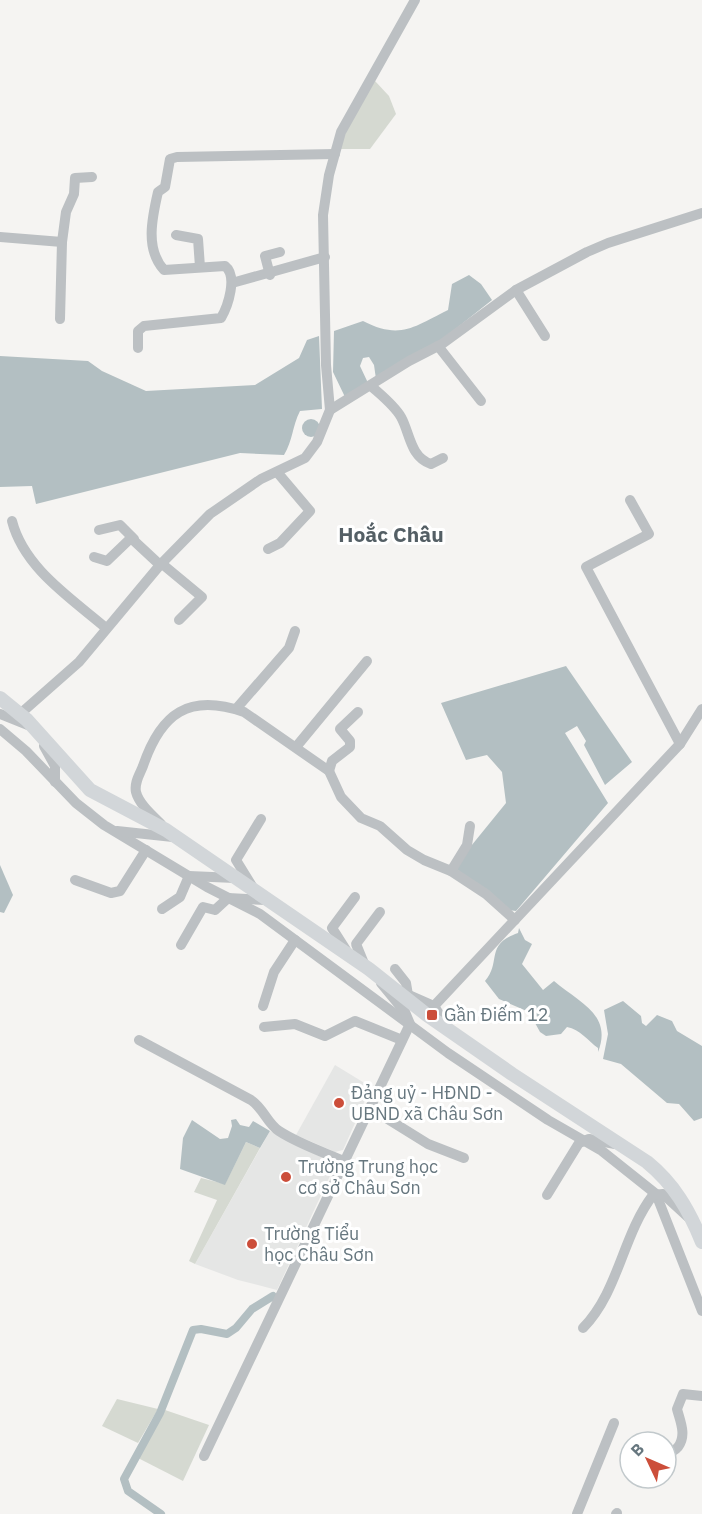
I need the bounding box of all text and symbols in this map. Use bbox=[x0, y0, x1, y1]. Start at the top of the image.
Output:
district label: Hoắc Châu bbox=[338, 520, 444, 548]
place label: Gần Điếm 12 bbox=[444, 1003, 549, 1026]
marker: Gần Điếm 12 bbox=[425, 1008, 439, 1022]
place label: Đảng uỷ - HĐND - UBND xã Châu Sơn bbox=[351, 1081, 503, 1125]
marker: Đảng uỷ - HĐND - UBND xã Châu Sơn bbox=[332, 1096, 346, 1110]
place label: Trường Trung học cơ sở Châu Sơn bbox=[298, 1155, 438, 1199]
marker: Trường Trung học cơ sở Châu Sơn bbox=[279, 1170, 293, 1184]
place label: Trường Tiểu học Châu Sơn bbox=[264, 1222, 374, 1266]
marker: Trường Tiểu học Châu Sơn bbox=[245, 1237, 259, 1251]
north arrow bbox=[618, 1430, 678, 1490]
text: B bbox=[626, 1439, 648, 1460]

